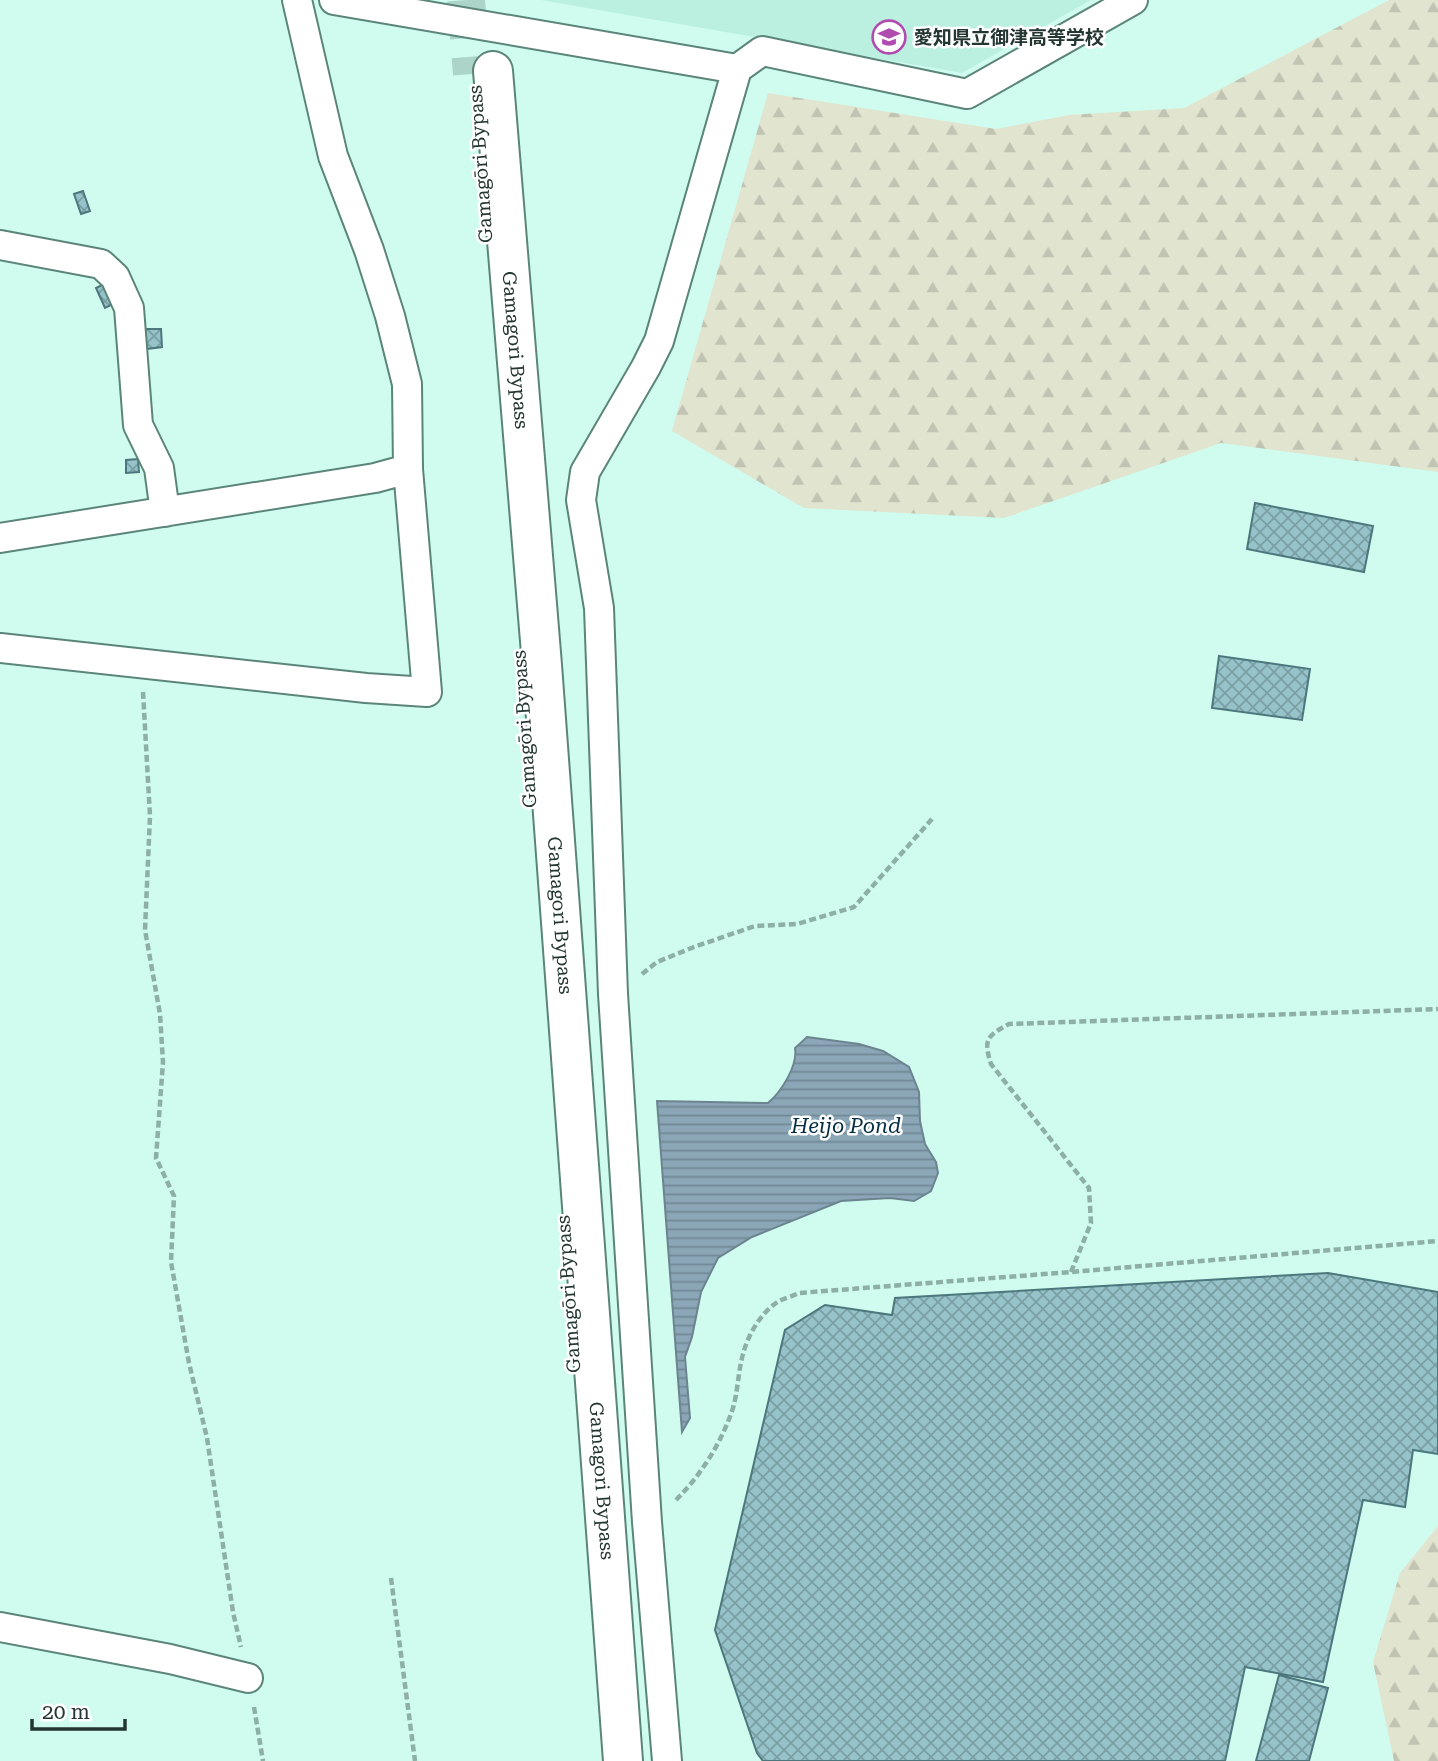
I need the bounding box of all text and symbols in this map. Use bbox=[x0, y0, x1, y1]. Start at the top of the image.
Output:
school or university icon: 愛知県立御津高等学校 bbox=[870, 18, 908, 56]
place label: 愛知県立御津高等学校 bbox=[914, 26, 1104, 49]
street label: Gamagōri Bypass bbox=[464, 84, 497, 244]
street label: Gamagori Bypass bbox=[498, 270, 533, 430]
street label: Gamagōri Bypass bbox=[508, 649, 541, 809]
street label: Gamagori Bypass bbox=[543, 836, 577, 995]
water label: Heijo Pond bbox=[790, 1114, 901, 1138]
street label: Gamagōri Bypass bbox=[552, 1214, 585, 1374]
street label: Gamagori Bypass bbox=[584, 1401, 619, 1561]
scale bar bbox=[32, 1688, 124, 1732]
text: 20 m bbox=[42, 1700, 90, 1724]

